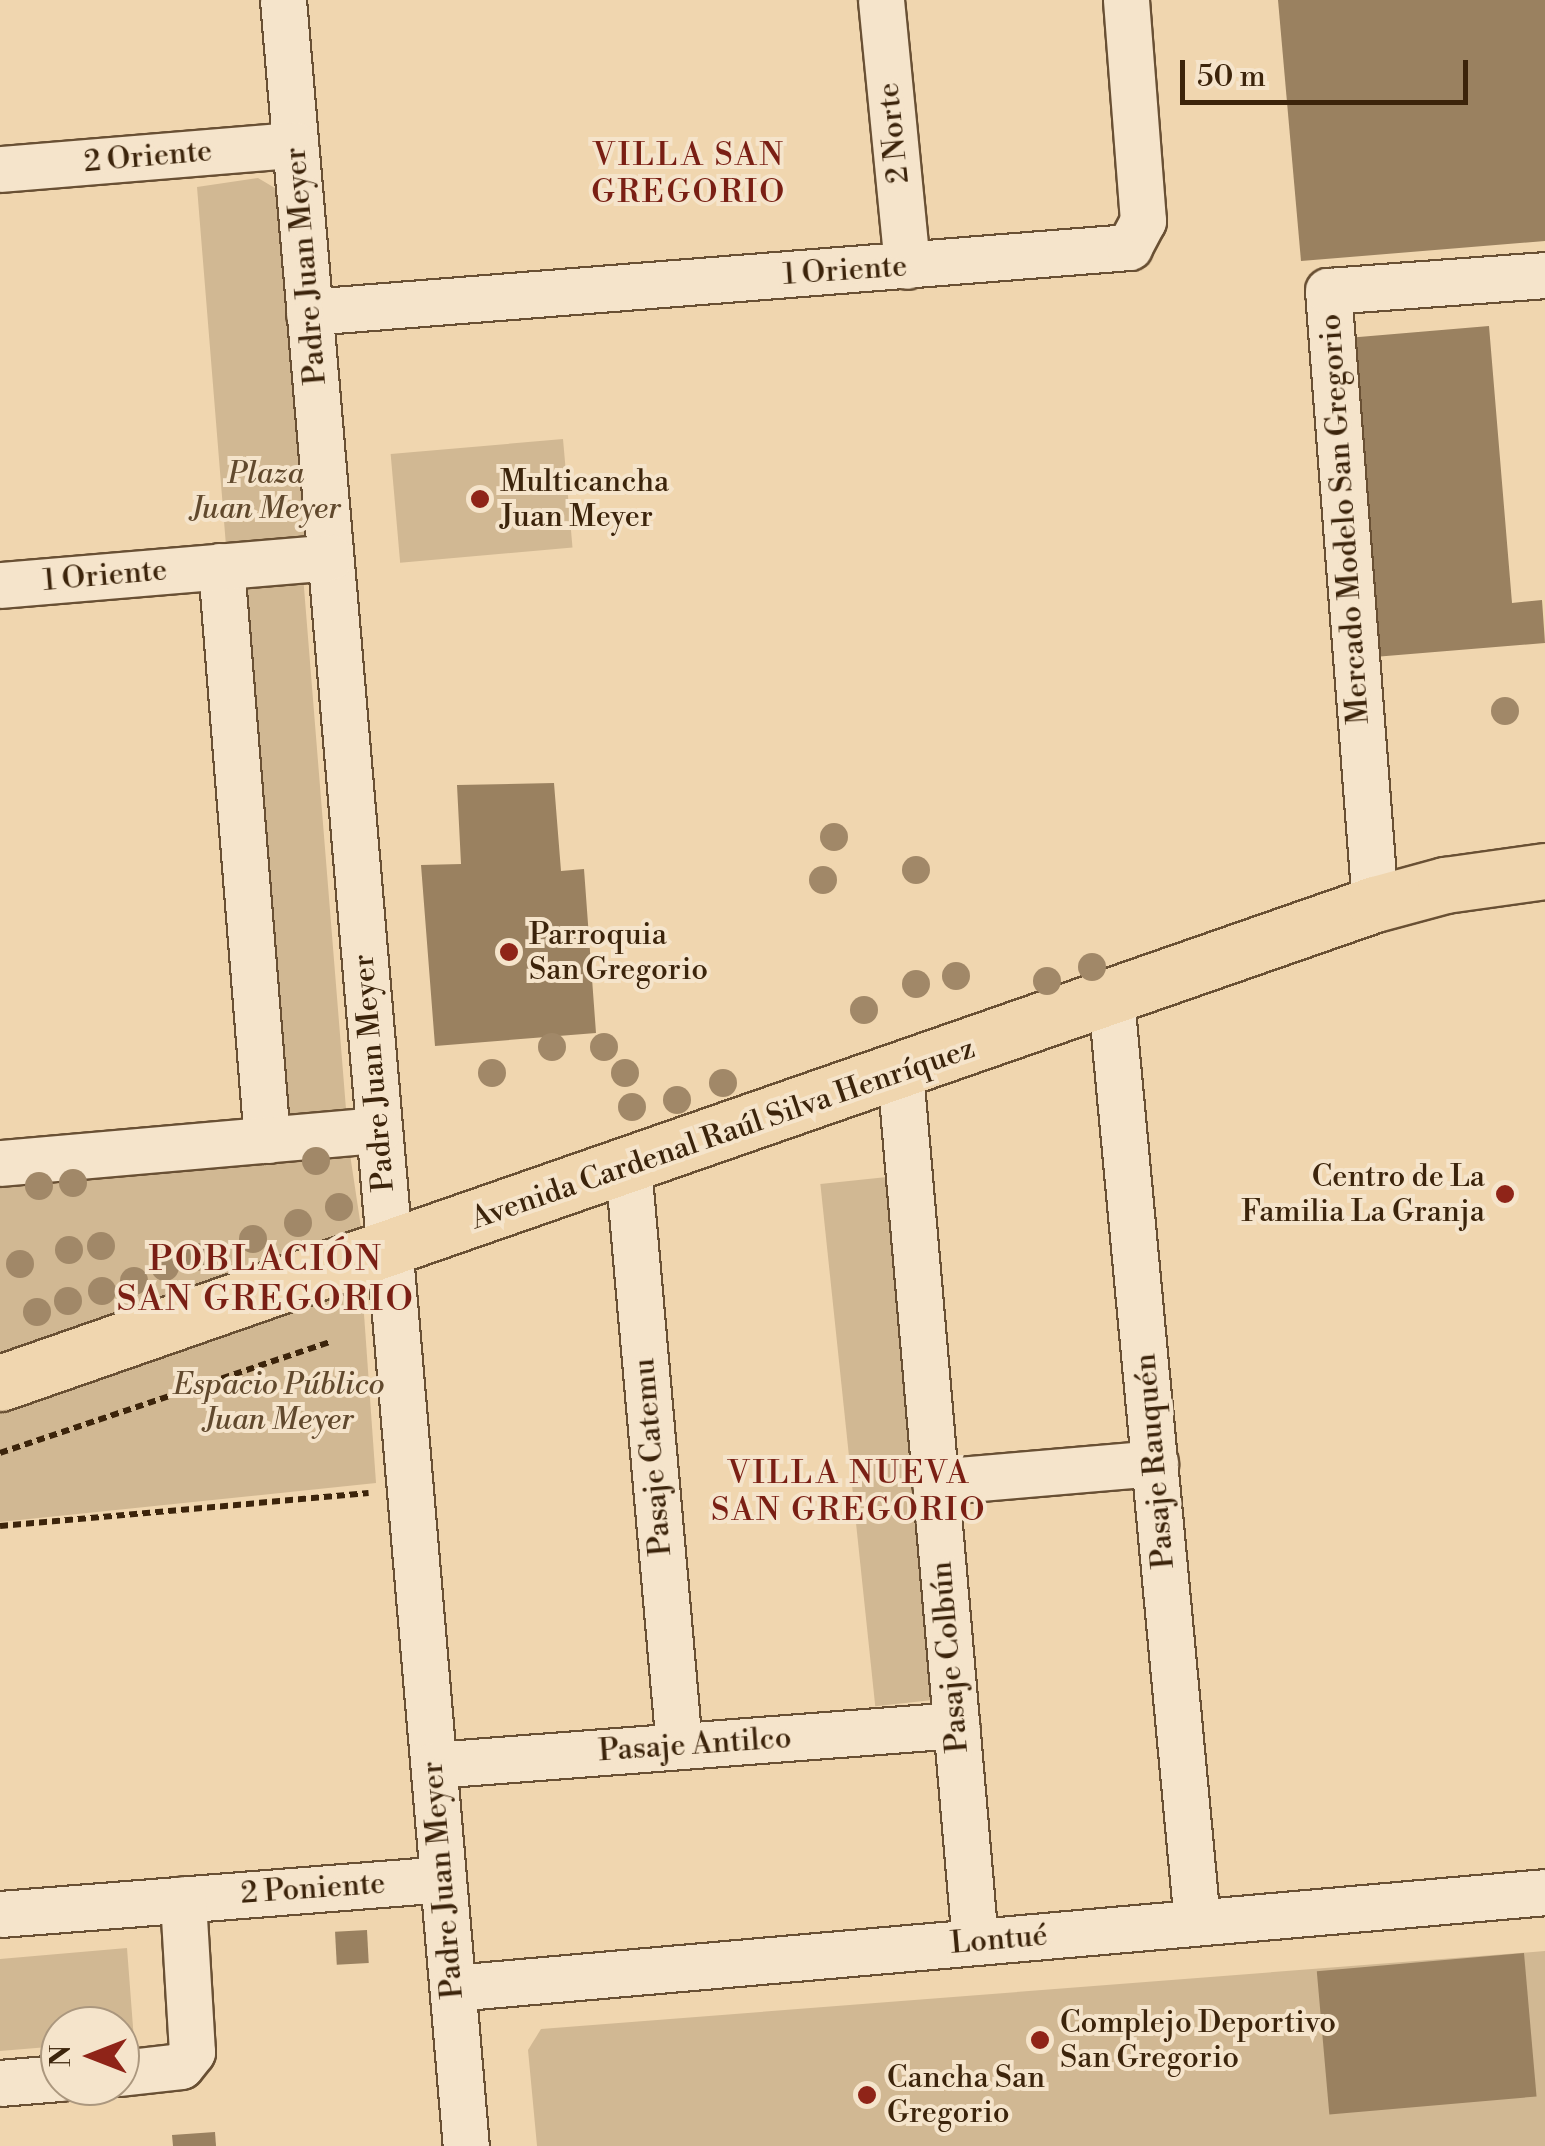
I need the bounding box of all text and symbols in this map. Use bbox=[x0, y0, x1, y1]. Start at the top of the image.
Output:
scale bar bbox=[1185, 40, 1472, 102]
text: 50 m bbox=[1197, 58, 1266, 96]
street label: 2 Norte bbox=[871, 81, 917, 185]
street label: 2 Oriente bbox=[82, 133, 214, 181]
district label: VILLA SAN GREGORIO bbox=[591, 137, 787, 212]
street label: Padre Juan Meyer bbox=[278, 146, 334, 386]
street label: 1 Oriente bbox=[782, 249, 908, 293]
street label: Mercado Modelo San Gregorio bbox=[1313, 313, 1377, 725]
park label: Plaza Juan Meyer bbox=[191, 456, 341, 526]
place label: Multicancha Juan Meyer bbox=[500, 464, 669, 534]
marker: Multicancha Juan Meyer bbox=[469, 488, 491, 510]
street label: 1 Oriente bbox=[41, 553, 169, 599]
place label: Parroquia San Gregorio bbox=[529, 917, 708, 988]
marker: Parroquia San Gregorio bbox=[498, 941, 520, 963]
street label: Padre Juan Meyer bbox=[346, 953, 402, 1193]
street label: Avenida Cardenal Raúl Silva Henríquez bbox=[466, 1031, 980, 1237]
place label: Centro de La Familia La Granja bbox=[1241, 1159, 1485, 1230]
marker: Centro de La Familia La Granja bbox=[1494, 1183, 1516, 1205]
district label: POBLACIÓN SAN GREGORIO bbox=[117, 1239, 415, 1321]
street label: Pasaje Rauquén bbox=[1128, 1352, 1182, 1570]
street label: Pasaje Catemu bbox=[626, 1357, 680, 1557]
park label: Espacio Público Juan Meyer bbox=[174, 1367, 384, 1438]
district label: VILLA NUEVA SAN GREGORIO bbox=[711, 1455, 987, 1530]
street label: Pasaje Colbún bbox=[924, 1560, 976, 1754]
street label: Pasaje Antilco bbox=[597, 1720, 793, 1770]
street label: Padre Juan Meyer bbox=[415, 1760, 471, 2000]
street label: 2 Poniente bbox=[239, 1866, 387, 1912]
street label: Lontué bbox=[949, 1918, 1049, 1962]
place label: Complejo Deportivo San Gregorio bbox=[1060, 2005, 1336, 2076]
north arrow bbox=[40, 2006, 140, 2106]
marker: Complejo Deportivo San Gregorio bbox=[1029, 2029, 1051, 2051]
text: N bbox=[44, 2045, 79, 2067]
place label: Cancha San Gregorio bbox=[887, 2060, 1045, 2130]
marker: Cancha San Gregorio bbox=[856, 2084, 878, 2106]

